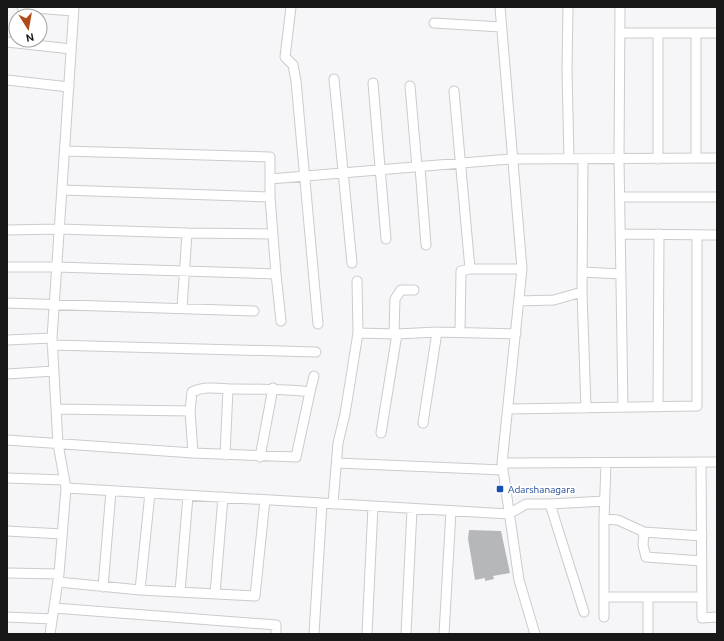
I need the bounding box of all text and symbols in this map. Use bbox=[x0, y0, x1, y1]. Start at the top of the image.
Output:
north arrow bbox=[8, 8, 48, 48]
text: N bbox=[25, 31, 35, 44]
marker: Adarshanagara bbox=[495, 484, 505, 494]
place label: Adarshanagara bbox=[508, 484, 575, 495]

